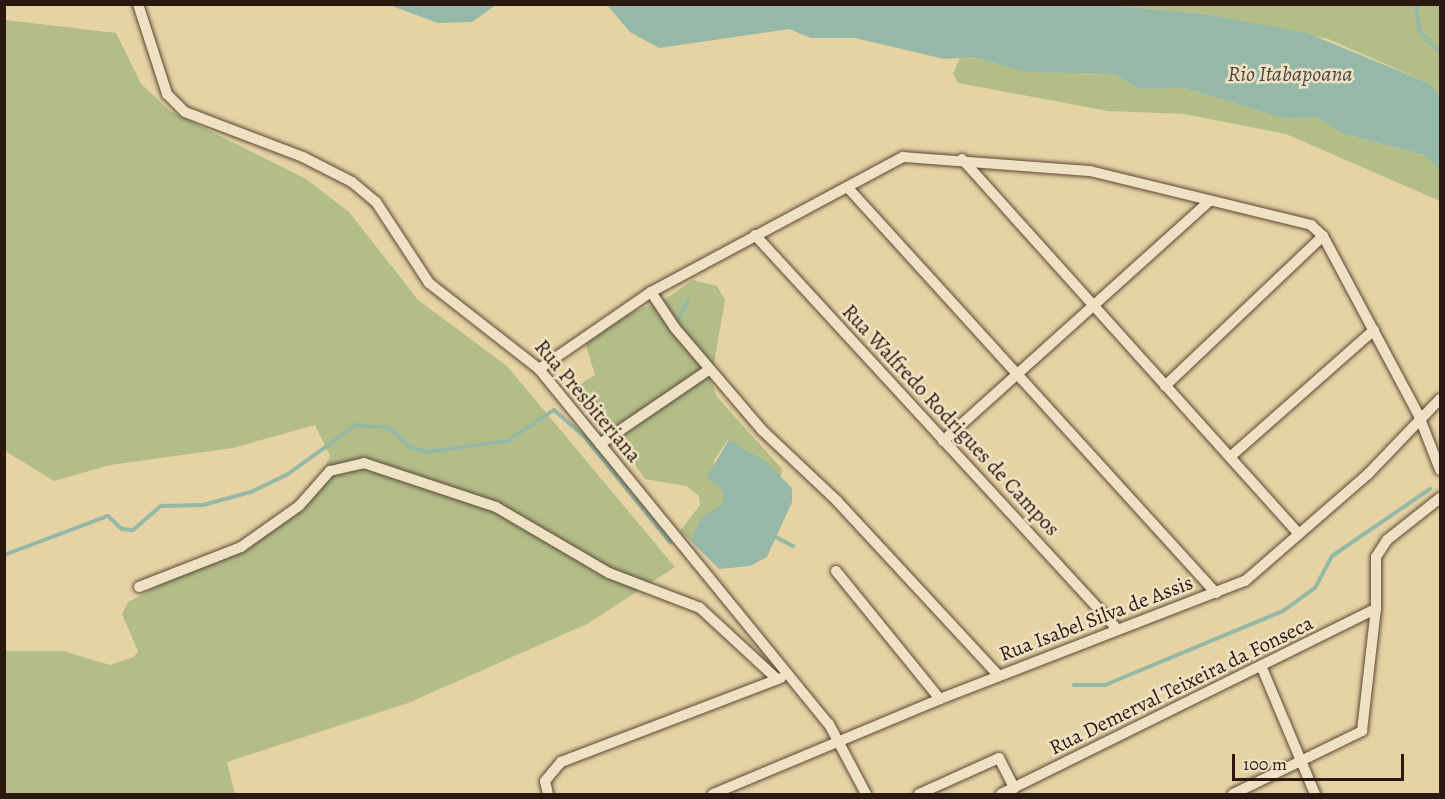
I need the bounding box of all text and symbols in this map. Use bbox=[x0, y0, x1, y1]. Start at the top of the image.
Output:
water label: Rio Itabapoana bbox=[1228, 62, 1352, 88]
street label: Rua Walfredo Rodrigues de Campos bbox=[837, 299, 1065, 541]
street label: Rua Presbiteriana bbox=[529, 334, 647, 468]
street label: Rua Isabel Silva de Assis bbox=[996, 569, 1196, 667]
street label: Rua Demerval Teixeira da Fonseca bbox=[1045, 610, 1317, 760]
scale bar bbox=[1235, 742, 1408, 780]
text: 100 m bbox=[1243, 752, 1287, 776]

